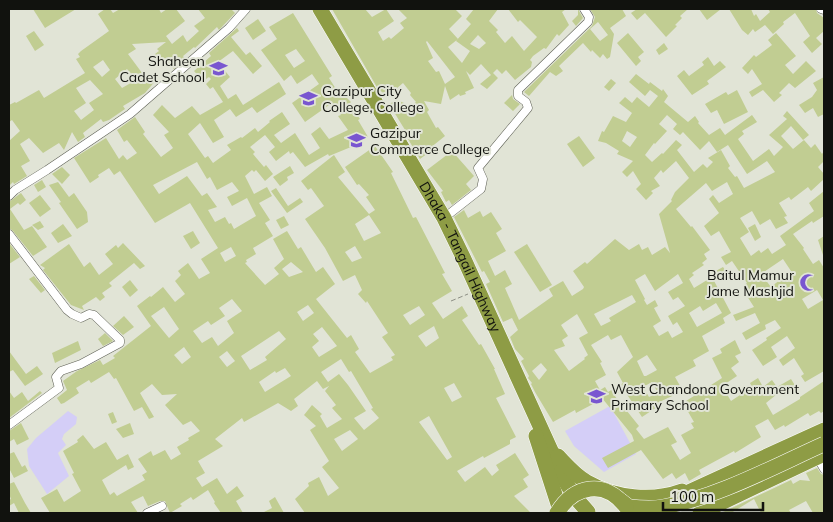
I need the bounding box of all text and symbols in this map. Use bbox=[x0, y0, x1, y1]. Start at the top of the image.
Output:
place label: Shaheen Cadet School bbox=[120, 52, 205, 86]
school or university icon: Shaheen Cadet School bbox=[209, 59, 229, 79]
place label: Gazipur City College, College bbox=[322, 82, 424, 116]
school or university icon: Gazipur City College, College bbox=[298, 89, 318, 109]
place label: Gazipur Commerce College bbox=[370, 124, 490, 158]
school or university icon: Gazipur Commerce College bbox=[346, 131, 366, 151]
street label: Dhaka - Tangail Highway bbox=[415, 178, 505, 335]
place label: Baitul Mamur Jame Mashjid bbox=[707, 266, 795, 300]
mosque icon: Baitul Mamur Jame Mashjid bbox=[798, 273, 818, 293]
place label: West Chandona Government Primary School bbox=[611, 380, 799, 414]
school or university icon: West Chandona Government Primary School bbox=[587, 387, 607, 407]
scale bar bbox=[663, 480, 763, 512]
text: 100 m bbox=[670, 487, 714, 506]

